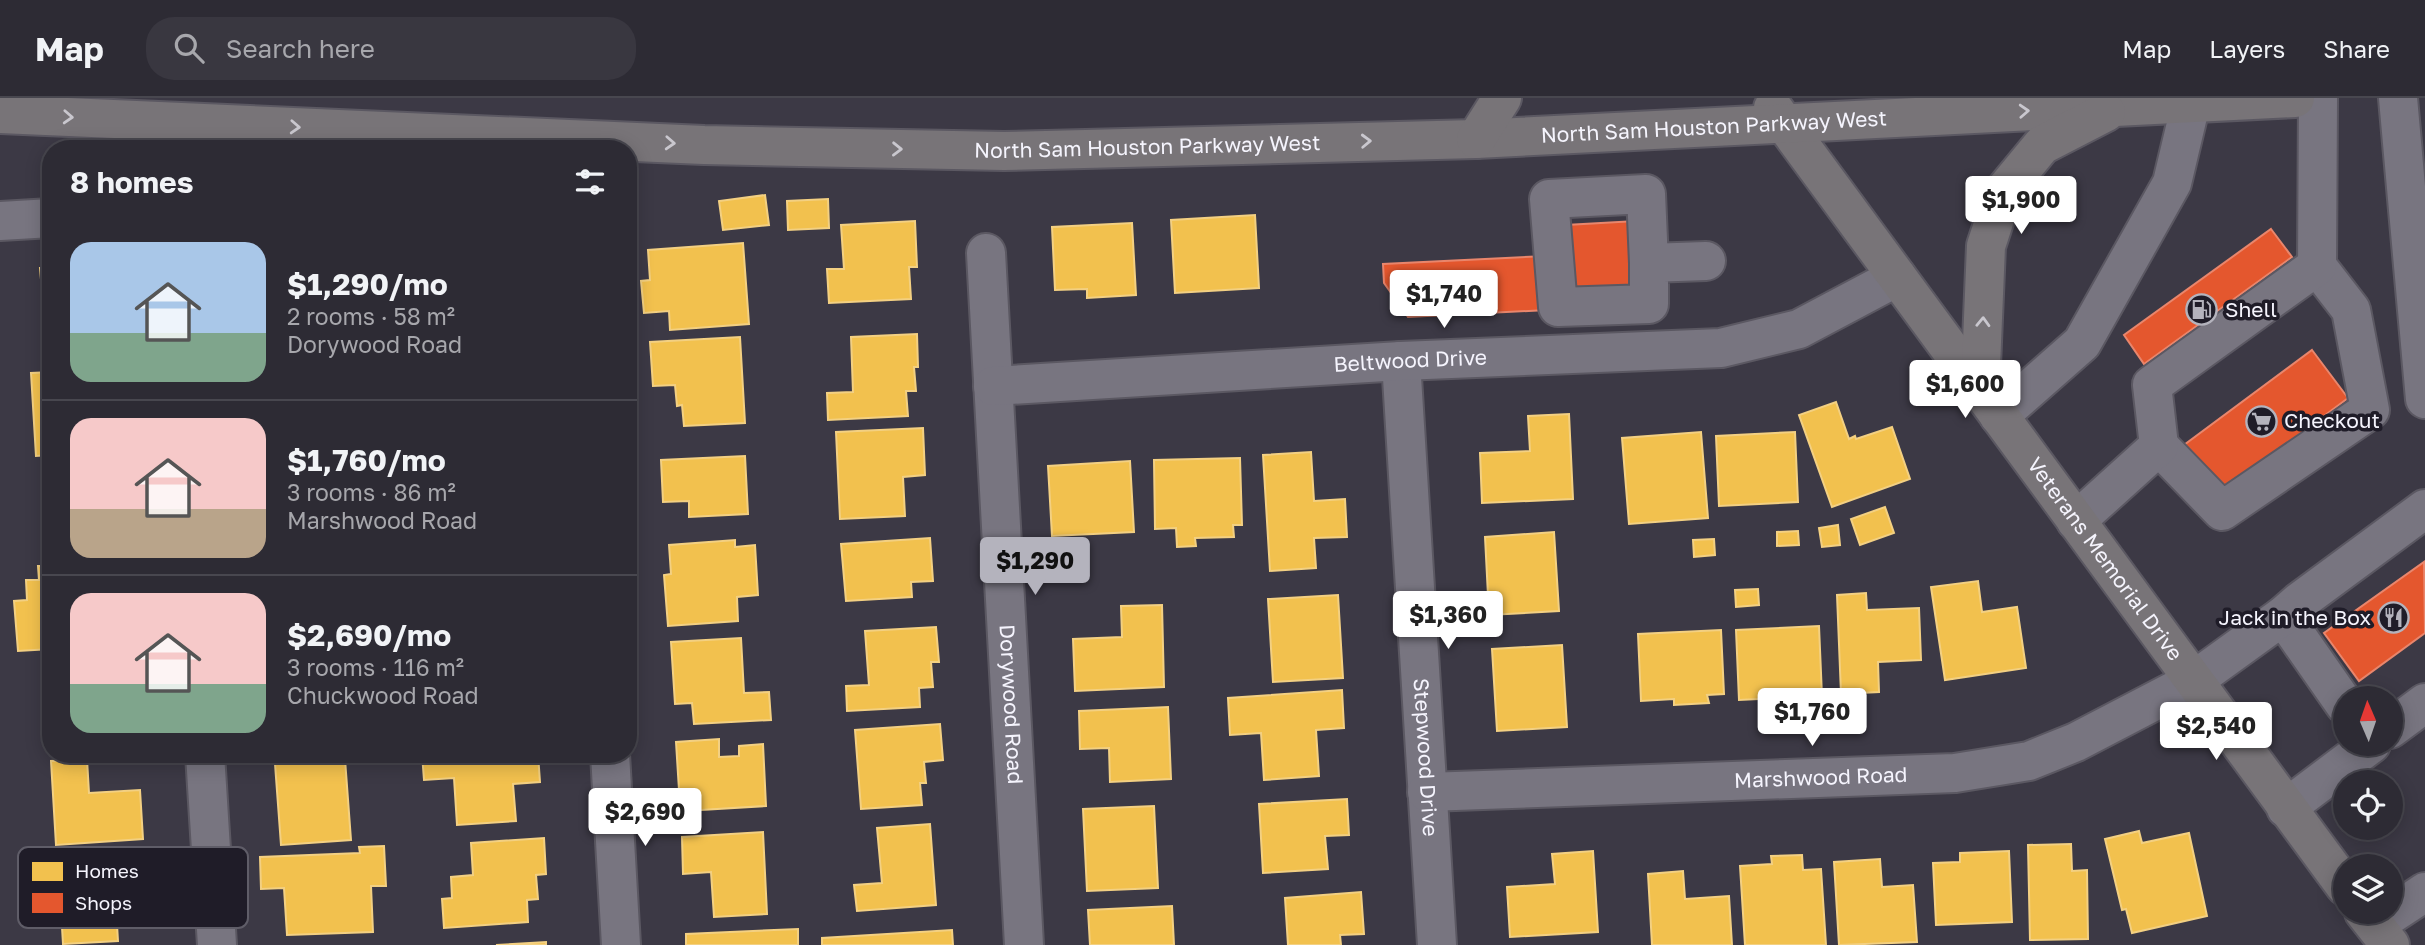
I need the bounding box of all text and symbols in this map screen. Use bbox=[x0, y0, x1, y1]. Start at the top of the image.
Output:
search box bbox=[146, 17, 636, 80]
text: Map bbox=[35, 29, 104, 68]
icon: search bbox=[170, 29, 208, 67]
text: Search here bbox=[226, 33, 375, 64]
text: Map bbox=[2122, 34, 2171, 63]
text: Layers bbox=[2209, 34, 2285, 63]
text: Share bbox=[2323, 34, 2390, 63]
street label: North Sam Houston Parkway West bbox=[1540, 104, 1887, 148]
one-way arrow bbox=[2019, 104, 2030, 119]
one-way arrow bbox=[63, 109, 74, 124]
one-way arrow bbox=[290, 119, 301, 134]
street label: North Sam Houston Parkway West bbox=[974, 129, 1321, 163]
one-way arrow bbox=[1361, 134, 1372, 149]
one-way arrow bbox=[664, 136, 675, 151]
one-way arrow bbox=[892, 141, 903, 157]
icon: filters bbox=[571, 163, 609, 201]
text: 8 homes bbox=[70, 164, 194, 200]
pin: $1,900 bbox=[1964, 176, 2078, 236]
text: $1,900 bbox=[1981, 185, 2061, 213]
text: $1,290/mo bbox=[287, 266, 448, 302]
icon: home bbox=[126, 270, 210, 354]
pin: $1,740 bbox=[1387, 271, 1501, 330]
text: $1,740 bbox=[1406, 279, 1482, 307]
fuel station icon: Shell bbox=[2185, 293, 2219, 327]
place label: Shell bbox=[2225, 296, 2277, 322]
text: 2 rooms · 58 m² bbox=[287, 302, 455, 330]
one-way arrow bbox=[1976, 316, 1991, 327]
text: Dorywood Road bbox=[287, 330, 462, 358]
street label: Beltwood Drive bbox=[1333, 344, 1487, 377]
pin: $1,600 bbox=[1908, 360, 2022, 420]
text: $1,600 bbox=[1925, 369, 2005, 397]
supermarket icon: Checkout bbox=[2244, 404, 2278, 438]
place label: Checkout bbox=[2284, 407, 2380, 433]
text: $1,760/mo bbox=[287, 442, 446, 478]
icon: home bbox=[126, 446, 210, 530]
street label: Veterans Memorial Drive bbox=[2022, 452, 2189, 665]
text: 3 rooms · 86 m² bbox=[287, 478, 456, 506]
text: Marshwood Road bbox=[287, 506, 477, 534]
pin: $1,290 bbox=[978, 538, 1092, 597]
text: $1,290 bbox=[996, 546, 1074, 574]
pin: $1,360 bbox=[1391, 592, 1505, 651]
text: $1,360 bbox=[1409, 600, 1487, 628]
restaurant icon: Jack in the Box bbox=[2377, 601, 2411, 635]
place label: Jack in the Box bbox=[2219, 604, 2371, 630]
text: $2,690/mo bbox=[287, 617, 451, 653]
icon: home bbox=[126, 621, 210, 705]
street label: Dorywood Road bbox=[994, 624, 1029, 785]
text: 3 rooms · 116 m² bbox=[287, 653, 464, 681]
street label: Stepwood Drive bbox=[1409, 677, 1444, 837]
text: Chuckwood Road bbox=[287, 681, 479, 709]
north arrow bbox=[2333, 686, 2403, 756]
map controls bbox=[2333, 686, 2403, 924]
pin: $1,760 bbox=[1755, 688, 1869, 748]
text: $1,760 bbox=[1774, 697, 1850, 725]
pin: $2,540 bbox=[2159, 702, 2273, 762]
text: $2,540 bbox=[2176, 711, 2256, 739]
street label: Marshwood Road bbox=[1733, 761, 1908, 793]
button: locate bbox=[2333, 770, 2403, 840]
pin: $2,690 bbox=[588, 788, 702, 848]
text: $2,690 bbox=[605, 797, 685, 825]
legend bbox=[18, 847, 248, 928]
button: layers bbox=[2333, 854, 2403, 924]
text: Homes bbox=[75, 859, 139, 882]
text: Shops bbox=[75, 891, 132, 914]

